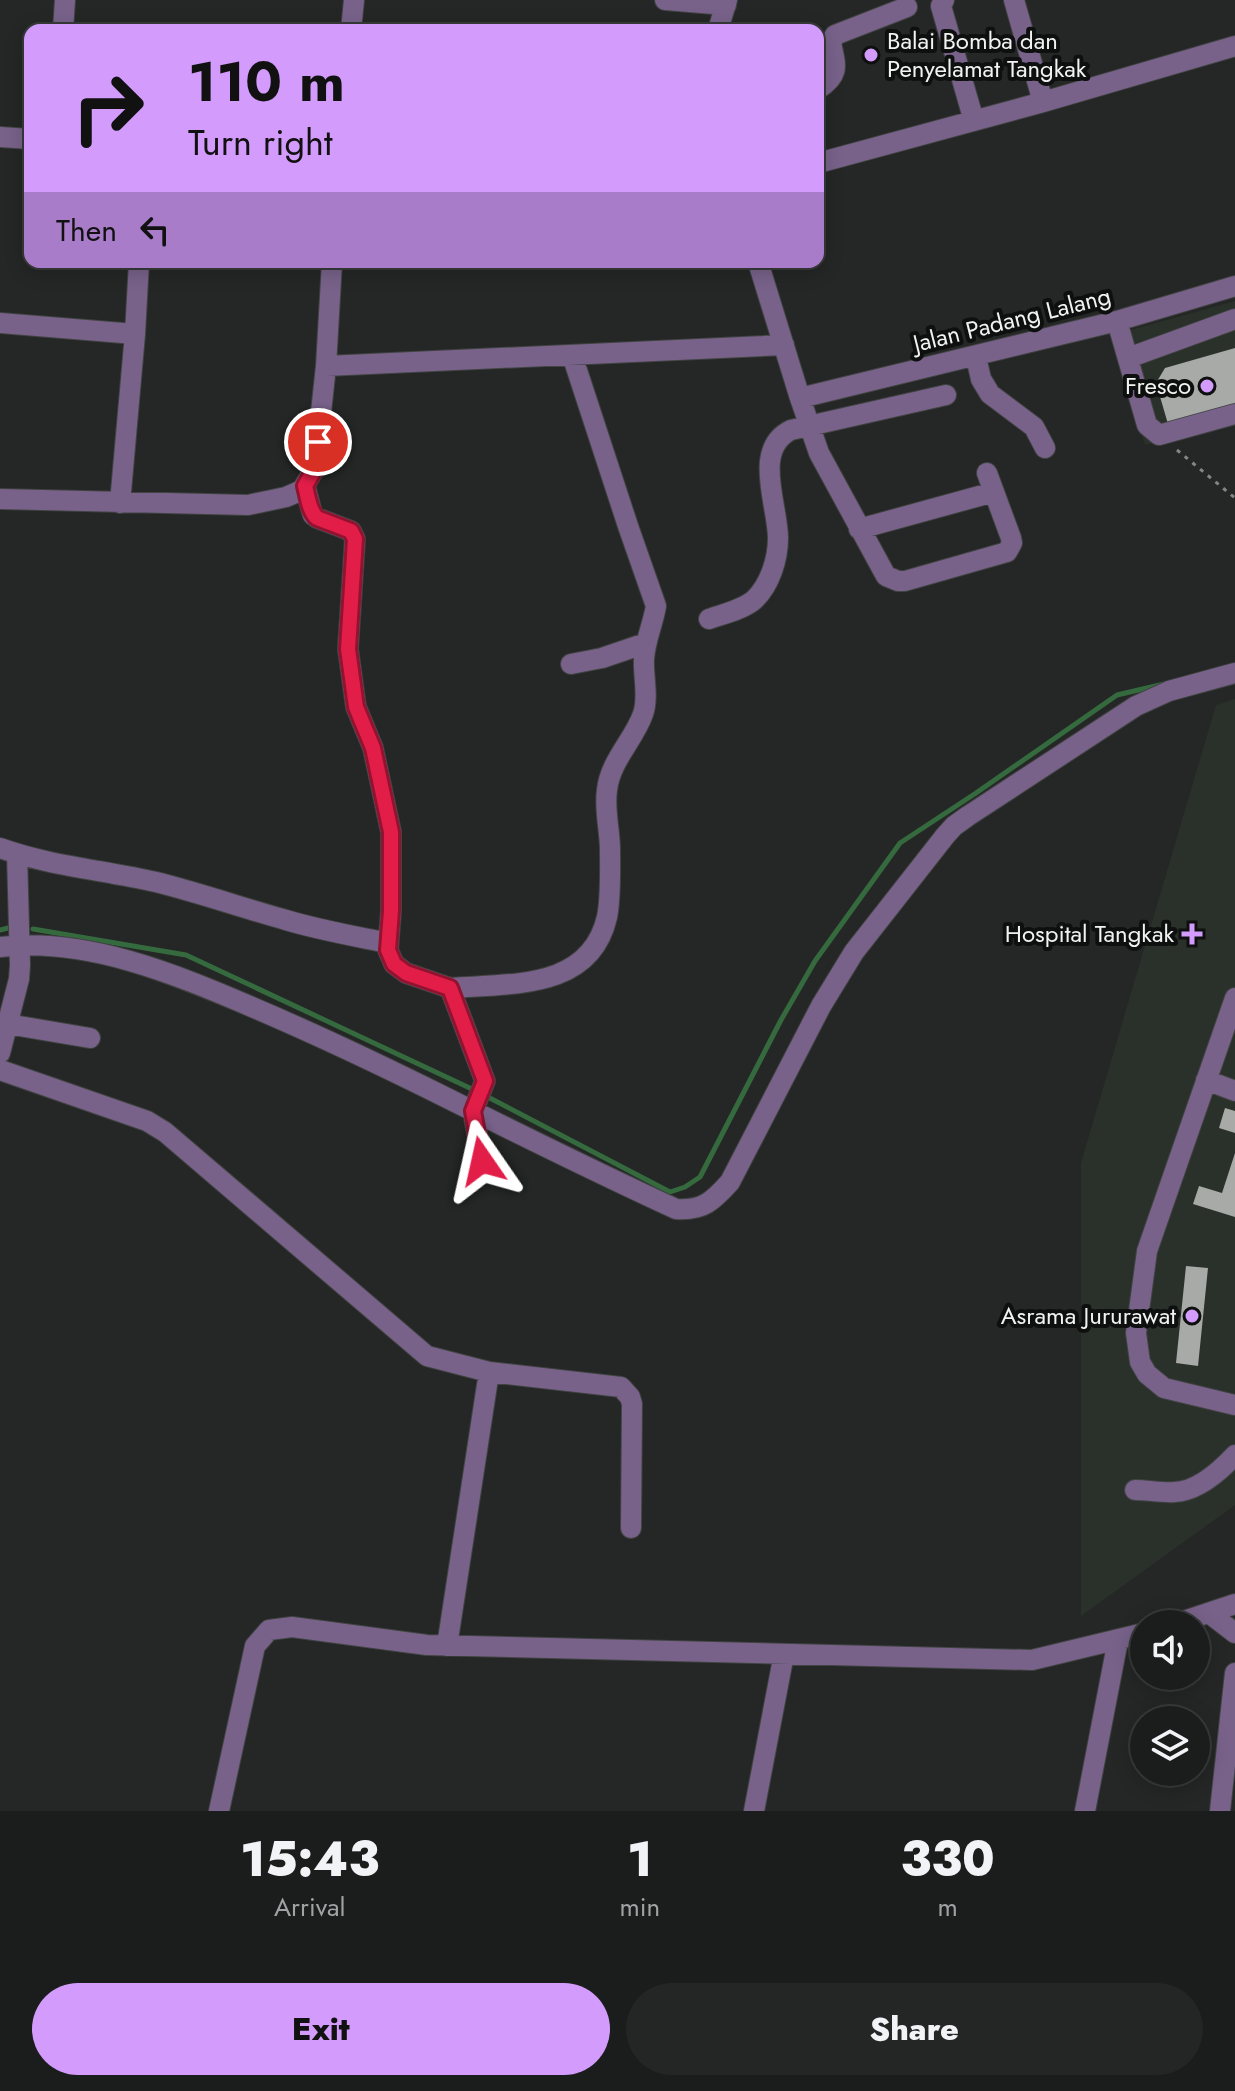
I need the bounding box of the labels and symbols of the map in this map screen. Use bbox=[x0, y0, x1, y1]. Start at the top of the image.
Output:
place label: Balai Bomba dan Penyelamat Tangkak bbox=[887, 23, 1087, 86]
marker: Balai Bomba dan Penyelamat Tangkak bbox=[862, 46, 880, 64]
street label: Jalan Padang Lalang bbox=[906, 278, 1114, 362]
place label: Fresco bbox=[1125, 368, 1191, 403]
marker: Fresco bbox=[1198, 377, 1216, 395]
pin bbox=[284, 408, 352, 476]
place label: Hospital Tangkak bbox=[1005, 916, 1174, 951]
marker: Hospital Tangkak bbox=[1181, 923, 1203, 945]
position arrow bbox=[440, 1119, 524, 1203]
place label: Asrama Jururawat bbox=[1001, 1298, 1176, 1333]
marker: Asrama Jururawat bbox=[1183, 1307, 1201, 1325]

